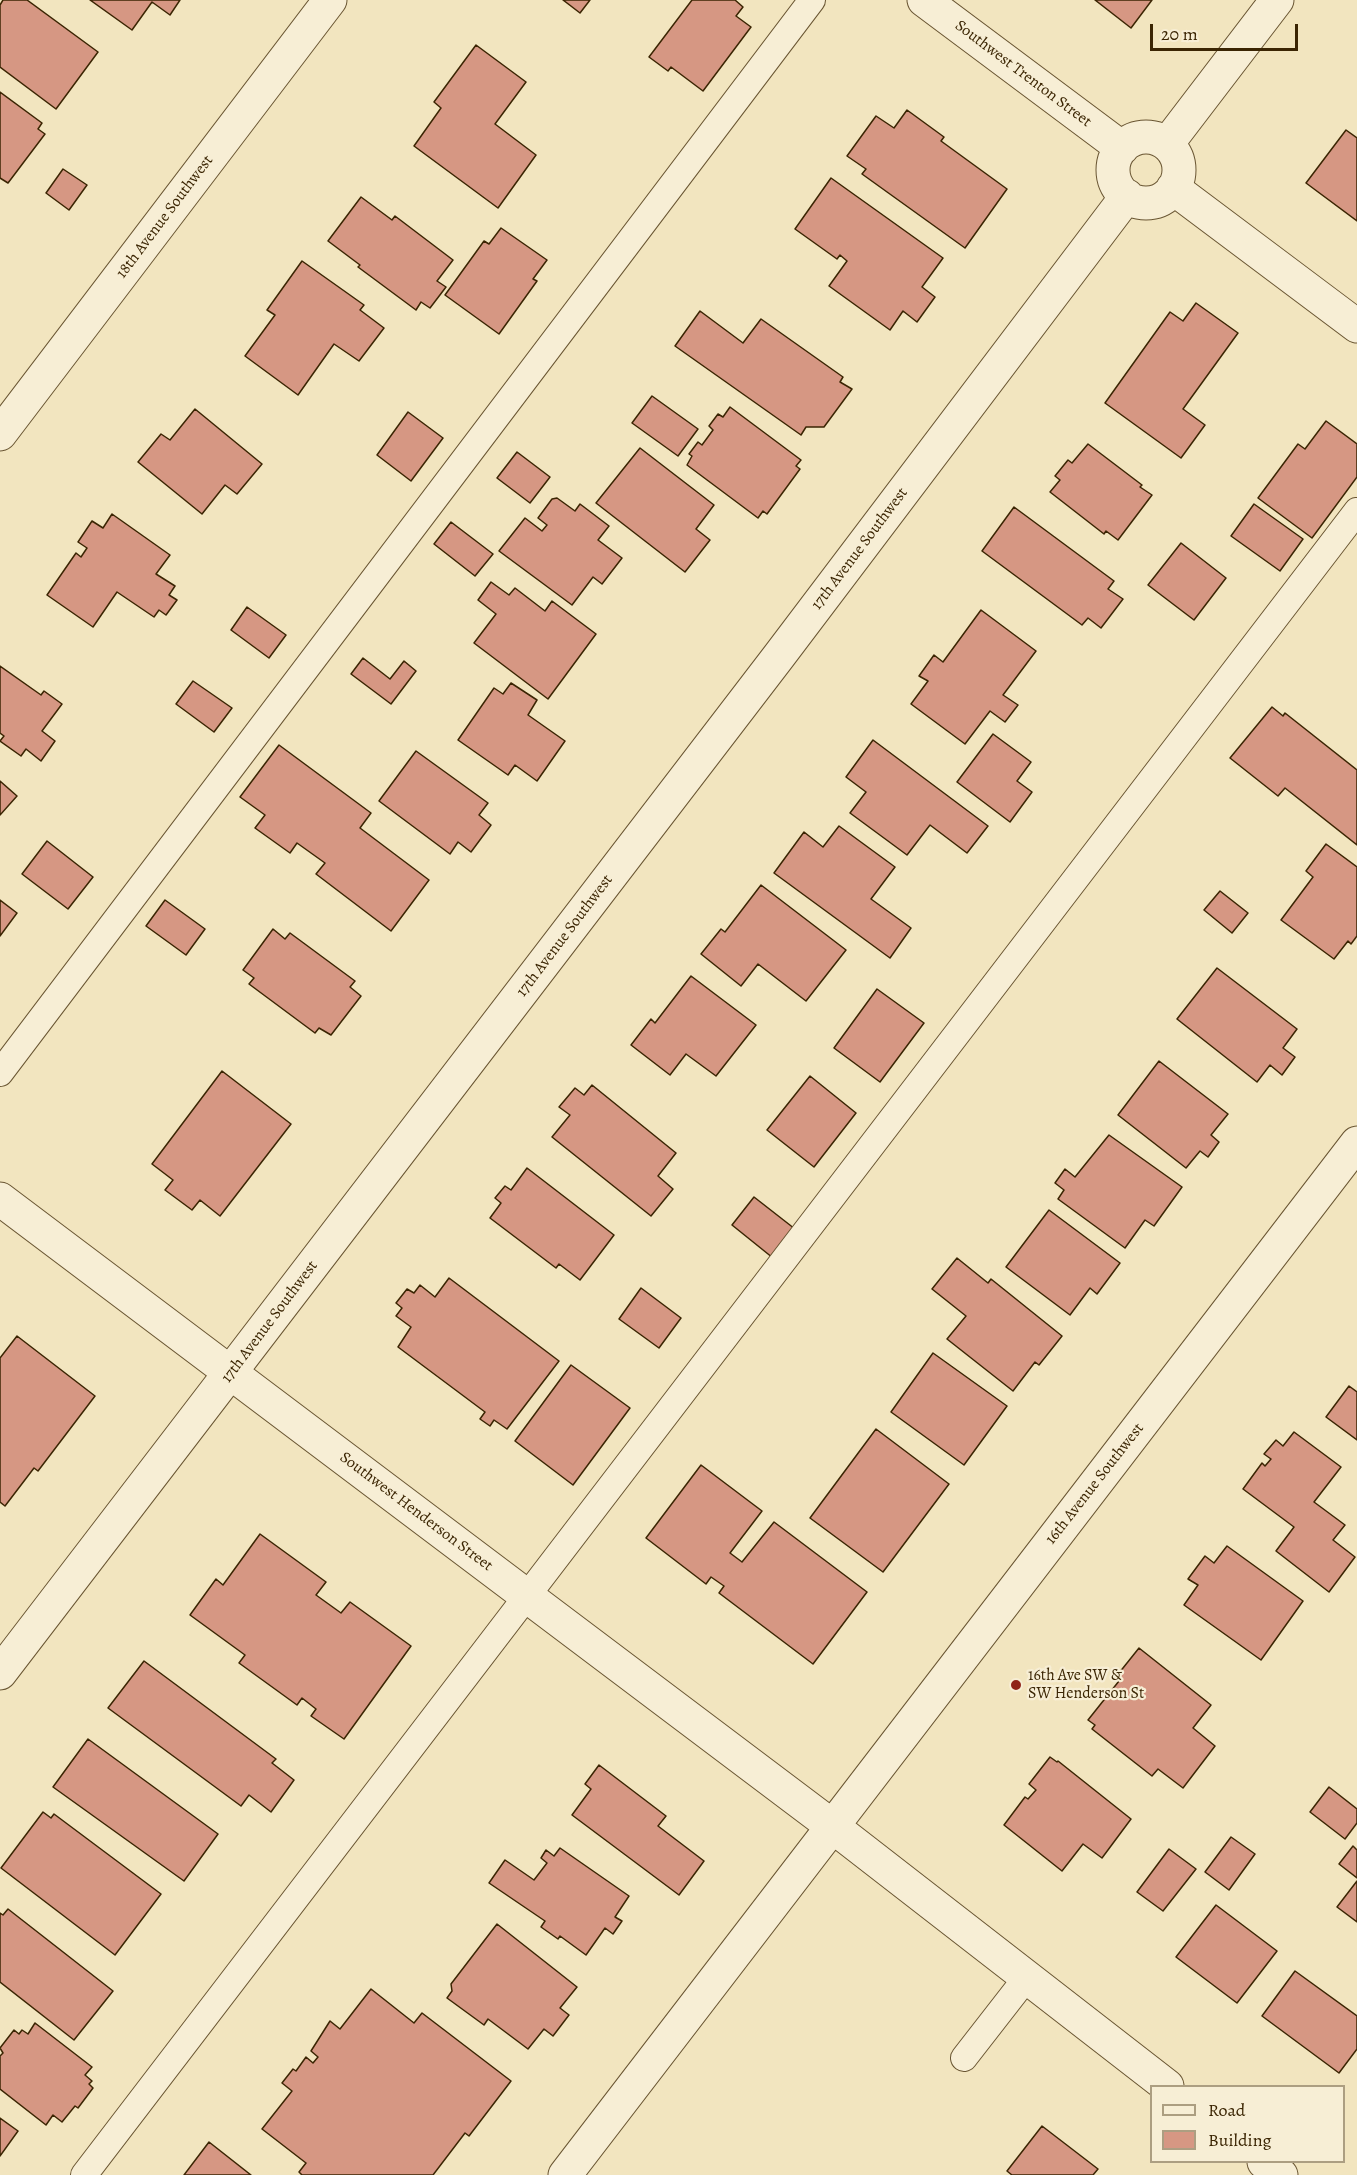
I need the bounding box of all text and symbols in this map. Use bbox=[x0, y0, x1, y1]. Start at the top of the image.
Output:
scale bar bbox=[1153, 12, 1302, 50]
street label: Southwest Trenton Street bbox=[951, 16, 1095, 132]
text: 20 m bbox=[1161, 22, 1198, 46]
street label: 18th Avenue Southwest bbox=[112, 152, 218, 282]
street label: 17th Avenue Southwest bbox=[808, 484, 912, 614]
street label: 17th Avenue Southwest bbox=[513, 871, 617, 1001]
street label: 17th Avenue Southwest bbox=[218, 1257, 322, 1387]
street label: 16th Avenue Southwest bbox=[1042, 1419, 1148, 1549]
street label: Southwest Henderson Street bbox=[336, 1448, 496, 1576]
place label: 16th Ave SW & SW Henderson St bbox=[1028, 1666, 1144, 1704]
marker: 16th Ave SW & SW Henderson St bbox=[1009, 1678, 1023, 1692]
legend bbox=[1150, 2085, 1345, 2163]
text: Road bbox=[1208, 2098, 1245, 2122]
text: Building bbox=[1208, 2128, 1272, 2152]

